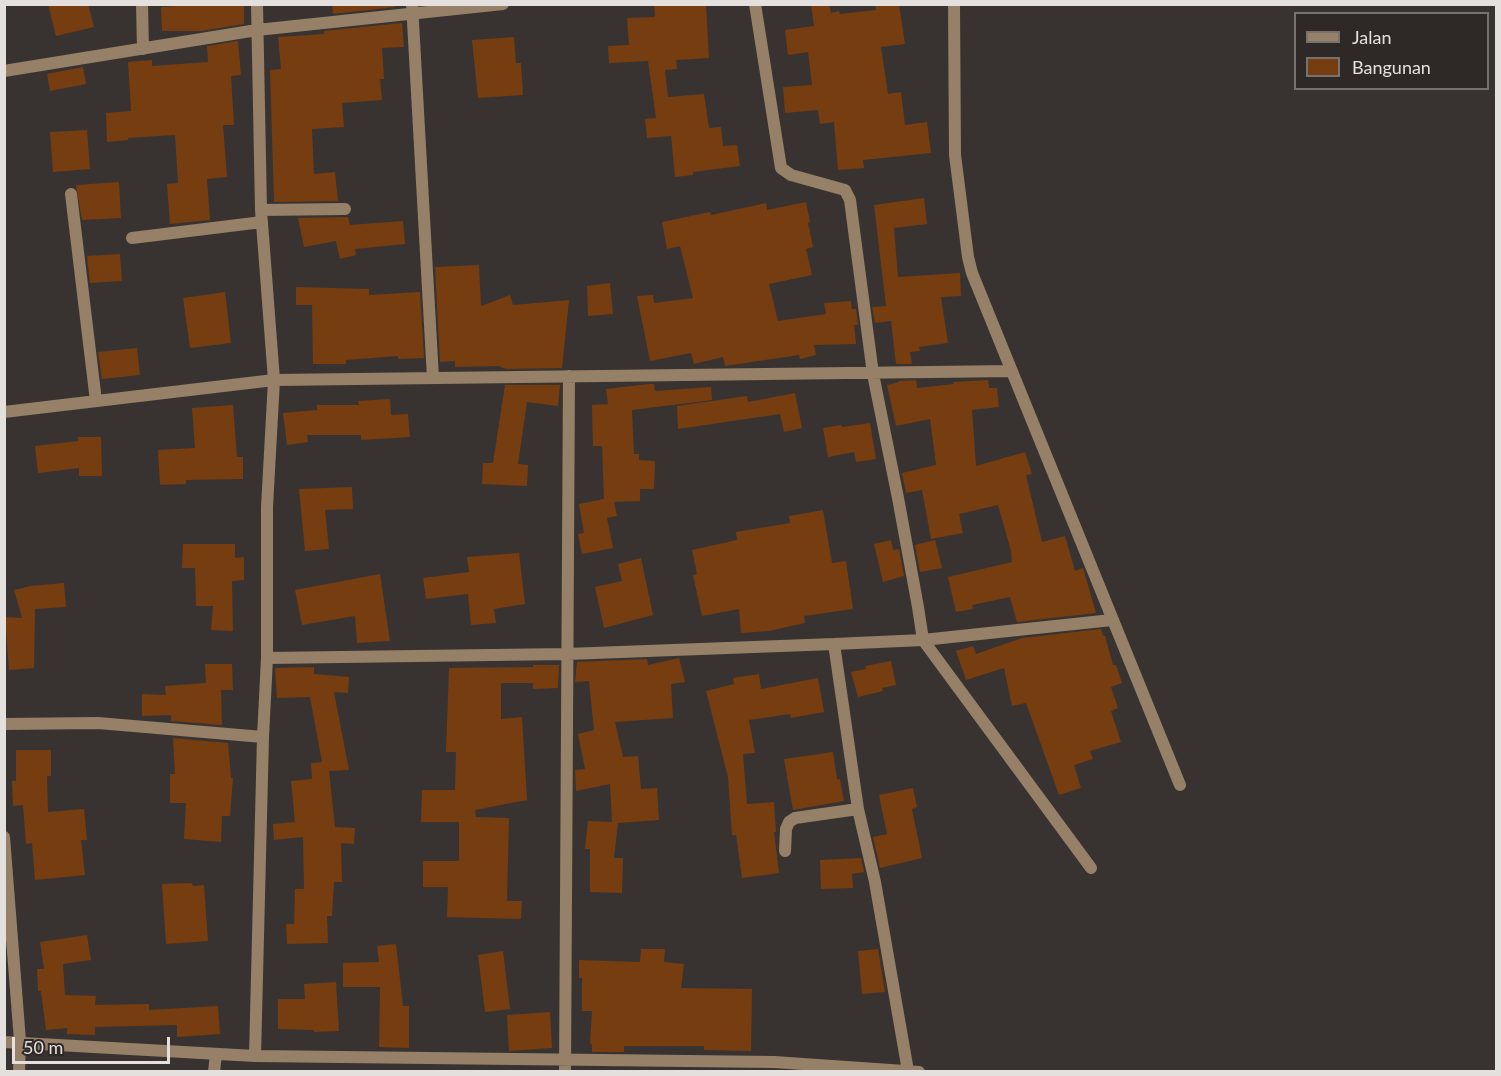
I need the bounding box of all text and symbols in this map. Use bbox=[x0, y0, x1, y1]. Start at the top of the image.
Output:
legend bbox=[1294, 12, 1489, 90]
text: Jalan bbox=[1352, 26, 1391, 48]
text: Bangunan bbox=[1352, 56, 1431, 78]
scale bar bbox=[15, 1025, 172, 1063]
text: 50 m bbox=[23, 1036, 63, 1058]

